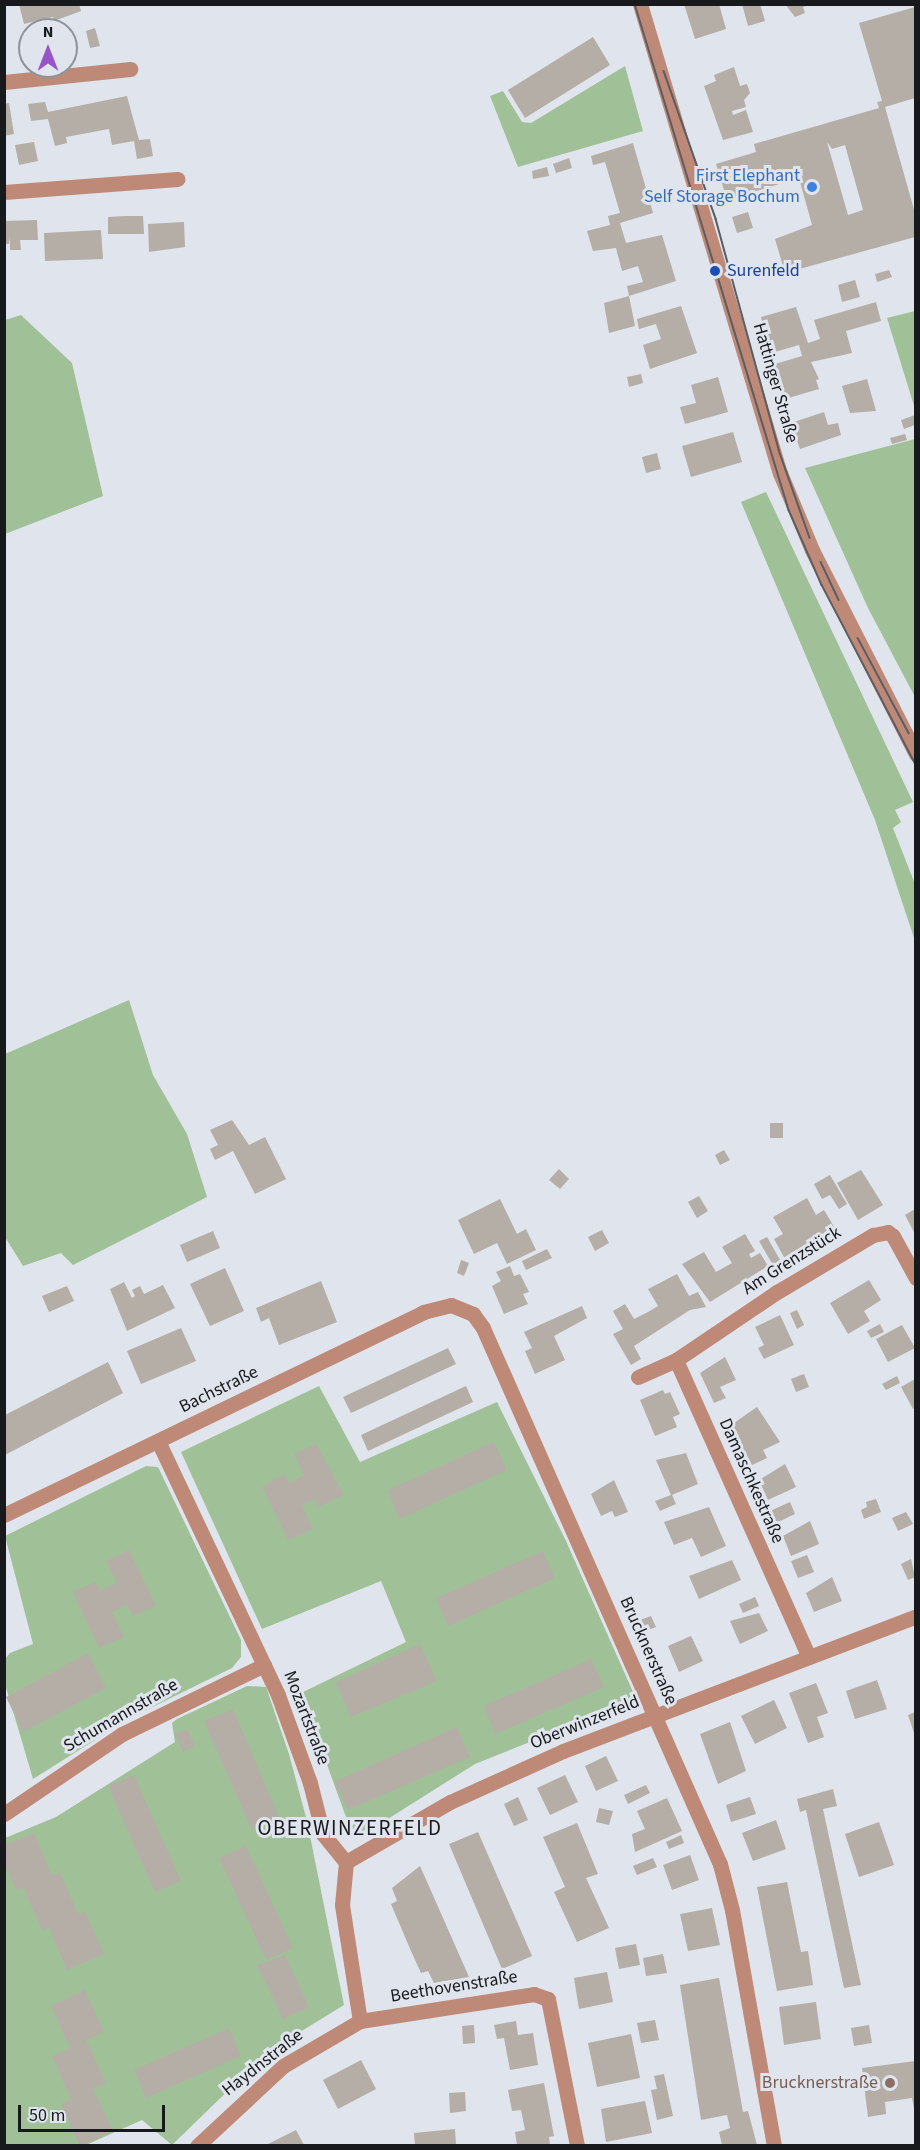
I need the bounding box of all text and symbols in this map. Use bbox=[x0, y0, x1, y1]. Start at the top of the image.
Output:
north arrow bbox=[18, 18, 78, 78]
text: N bbox=[43, 21, 53, 43]
place label: First Elephant Self Storage Bochum bbox=[644, 166, 800, 208]
marker: First Elephant Self Storage Bochum bbox=[805, 180, 819, 194]
place label: Surenfeld bbox=[727, 260, 800, 282]
marker: Surenfeld bbox=[708, 264, 722, 278]
street label: Hattinger Straße bbox=[748, 321, 802, 445]
street label: Am Grenzstück bbox=[739, 1222, 845, 1300]
street label: Bachstraße bbox=[176, 1362, 262, 1418]
street label: Damaschkestraße bbox=[714, 1415, 788, 1547]
street label: Brucknerstraße bbox=[615, 1594, 681, 1708]
street label: Mozartstraße bbox=[278, 1668, 334, 1768]
street label: Schumannstraße bbox=[60, 1675, 182, 1757]
street label: Oberwinzerfeld bbox=[527, 1691, 643, 1755]
district label: OBERWINZERFELD bbox=[258, 1815, 442, 1841]
street label: Beethovenstraße bbox=[389, 1966, 519, 2008]
street label: Haydnstraße bbox=[218, 2025, 308, 2101]
place label: Brucknerstraße bbox=[762, 2072, 878, 2094]
marker: Brucknerstraße bbox=[883, 2076, 897, 2090]
scale bar bbox=[21, 2093, 168, 2131]
text: 50 m bbox=[29, 2103, 65, 2128]

